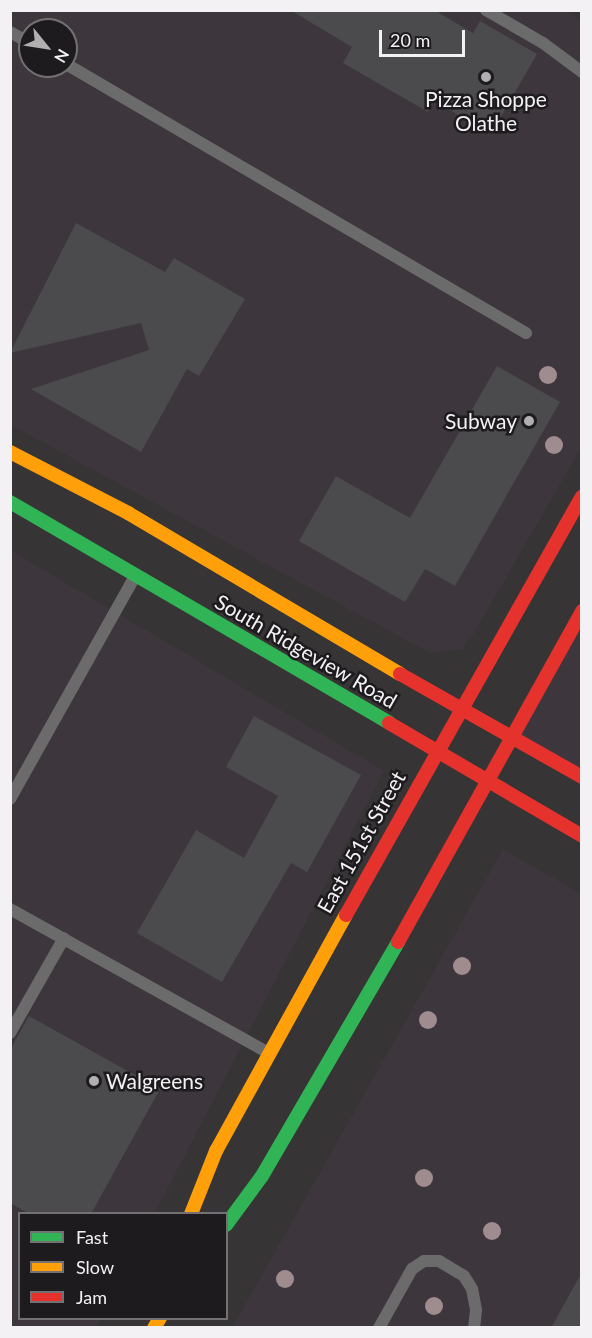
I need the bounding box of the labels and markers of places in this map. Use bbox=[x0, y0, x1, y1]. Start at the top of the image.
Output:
marker: Pizza Shoppe Olathe bbox=[479, 70, 493, 84]
place label: Pizza Shoppe Olathe bbox=[425, 86, 547, 136]
place label: Subway bbox=[445, 408, 517, 434]
marker: Subway bbox=[522, 414, 536, 428]
place label: Walgreens bbox=[106, 1068, 203, 1094]
marker: Walgreens bbox=[87, 1074, 101, 1088]

